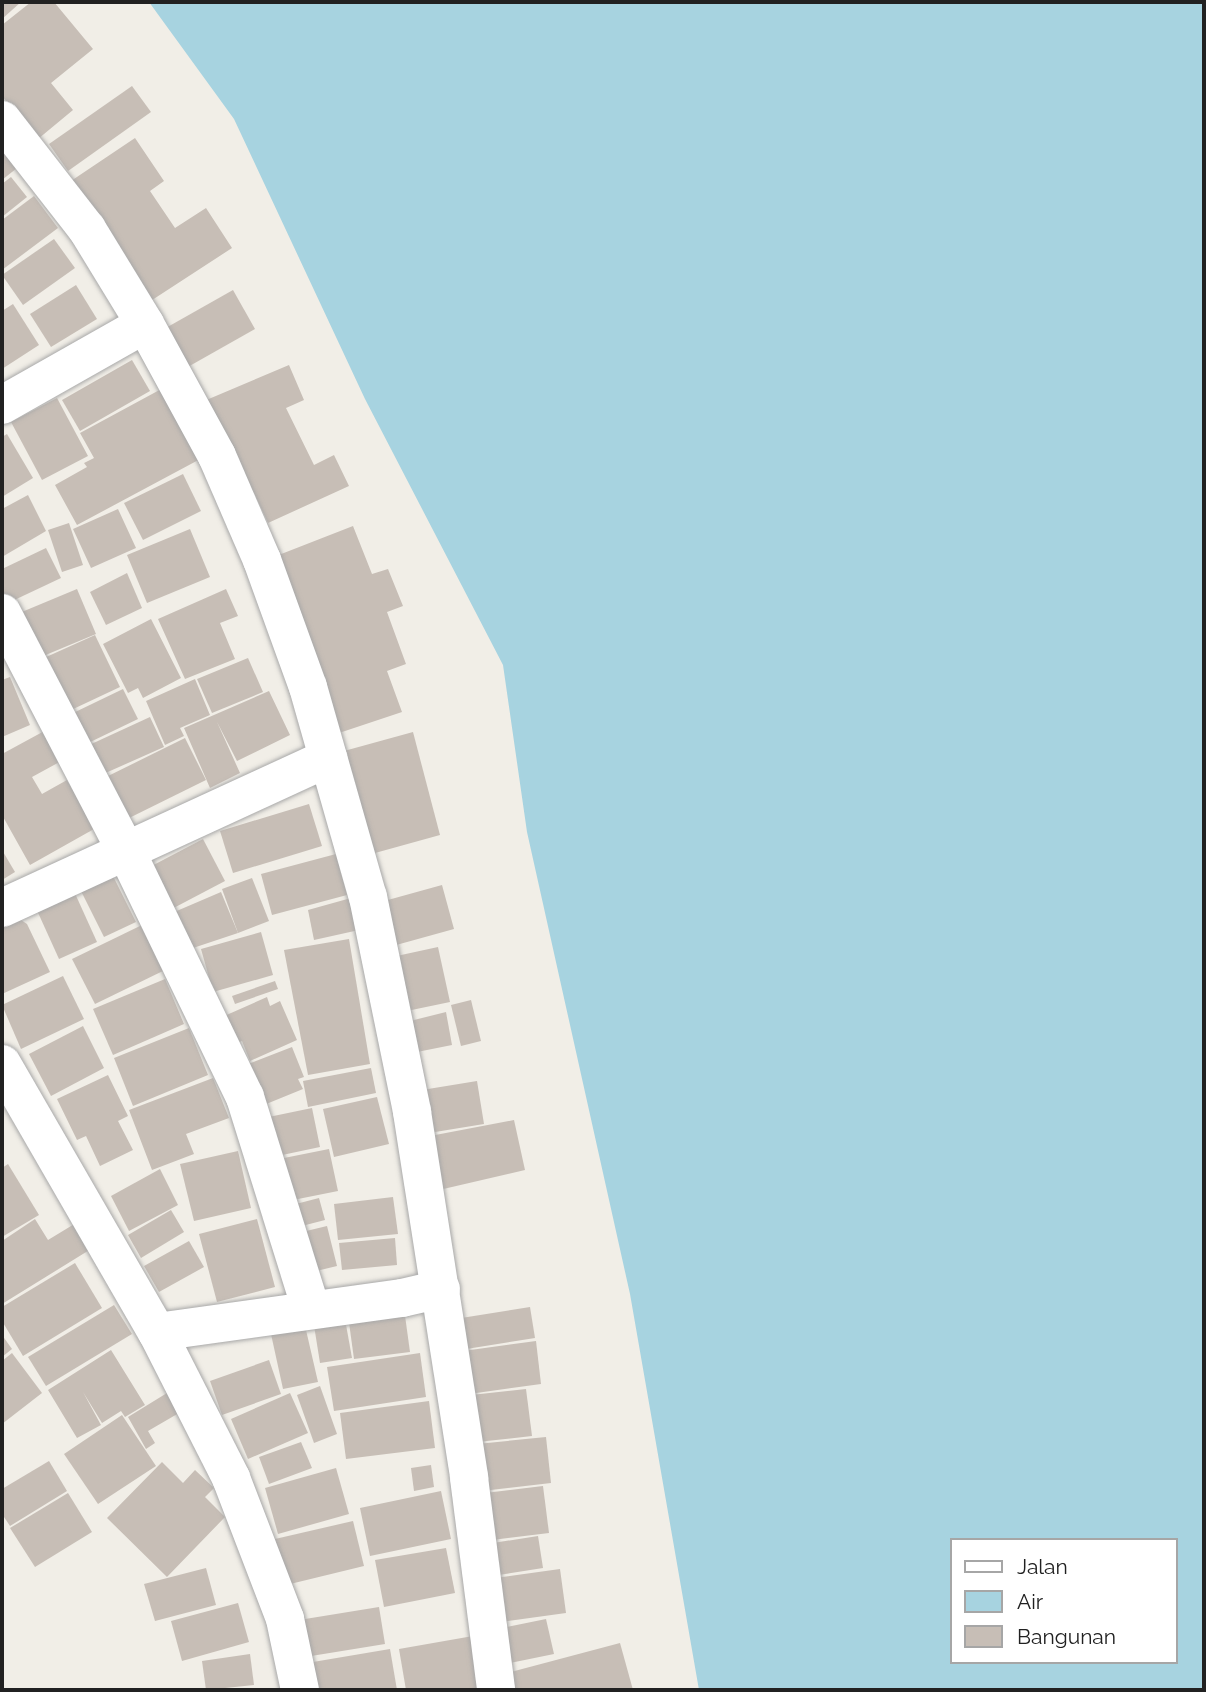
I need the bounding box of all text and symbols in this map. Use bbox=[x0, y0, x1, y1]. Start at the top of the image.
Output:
legend bbox=[950, 1538, 1178, 1664]
text: Jalan bbox=[1017, 1554, 1068, 1579]
text: Air bbox=[1017, 1589, 1043, 1614]
text: Bangunan bbox=[1017, 1624, 1116, 1649]

